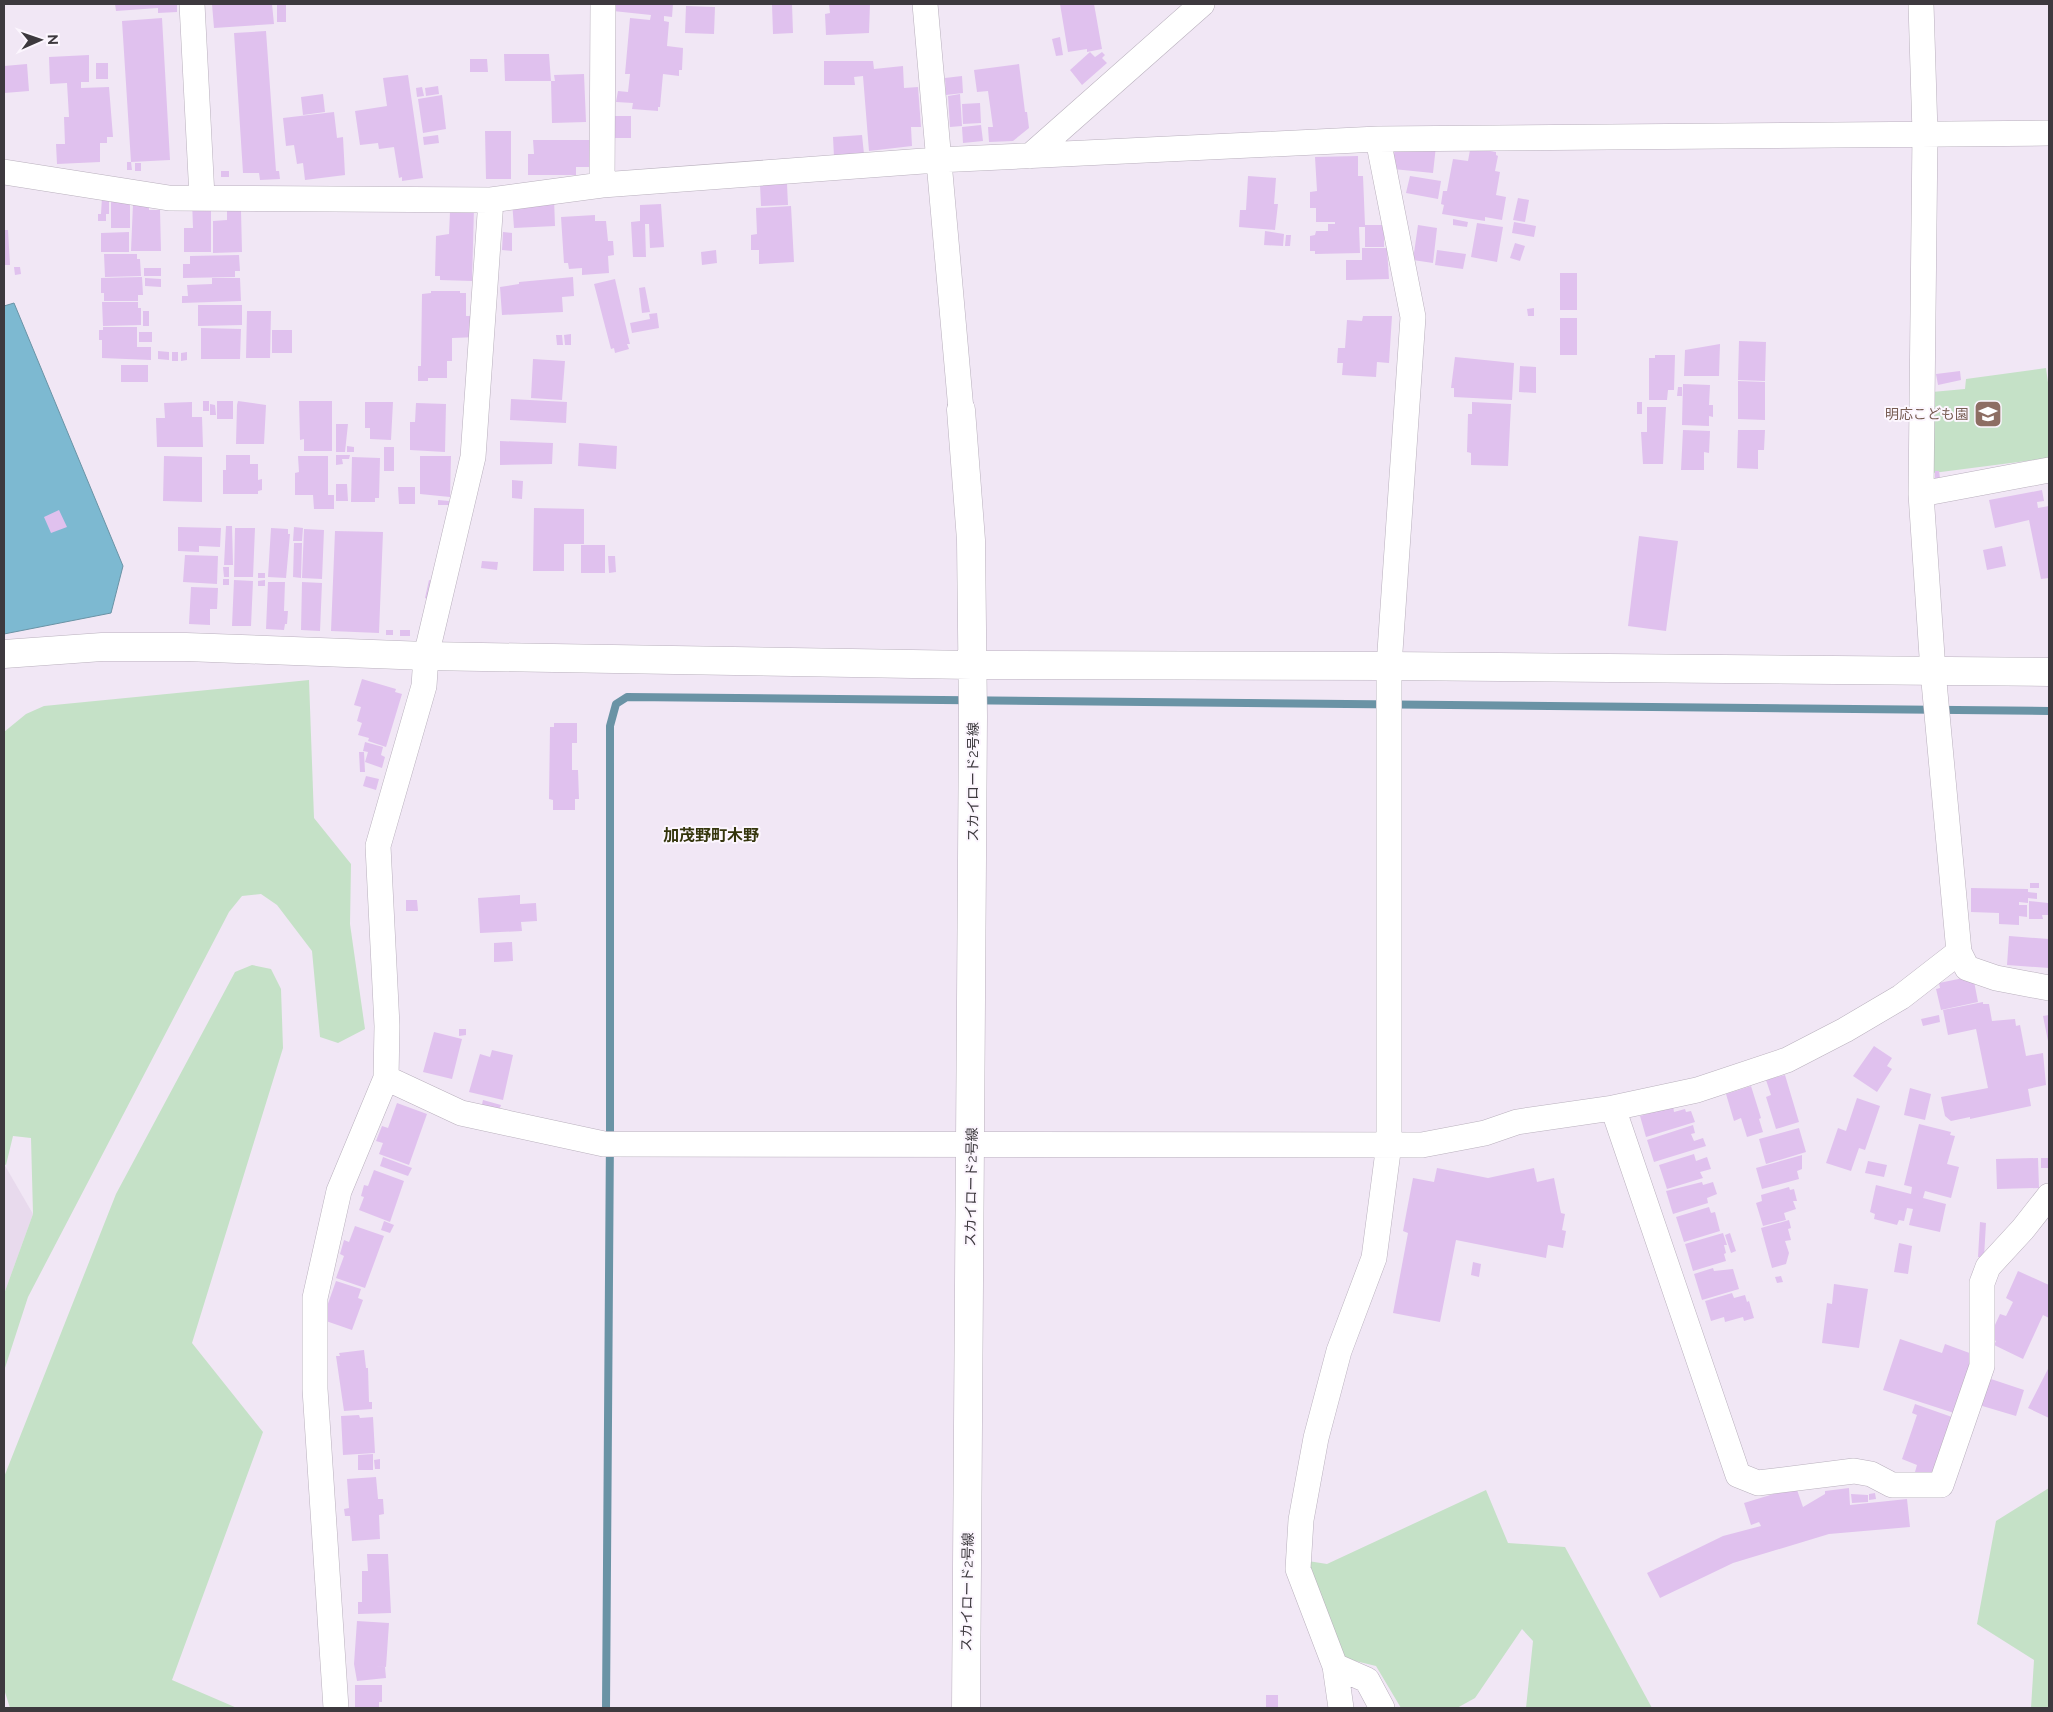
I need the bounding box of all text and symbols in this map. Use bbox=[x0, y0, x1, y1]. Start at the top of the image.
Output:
north arrow bbox=[15, 15, 65, 65]
text: N bbox=[45, 34, 61, 45]
school or university icon: 明応こども園 bbox=[1973, 399, 2003, 429]
place label: 明応こども園 bbox=[1885, 406, 1969, 422]
street label: スカイロード2号線 bbox=[965, 722, 981, 842]
district label: 加茂野町木野 bbox=[663, 826, 759, 845]
street label: スカイロード2号線 bbox=[962, 1127, 980, 1247]
street label: スカイロード2号線 bbox=[958, 1532, 976, 1652]

